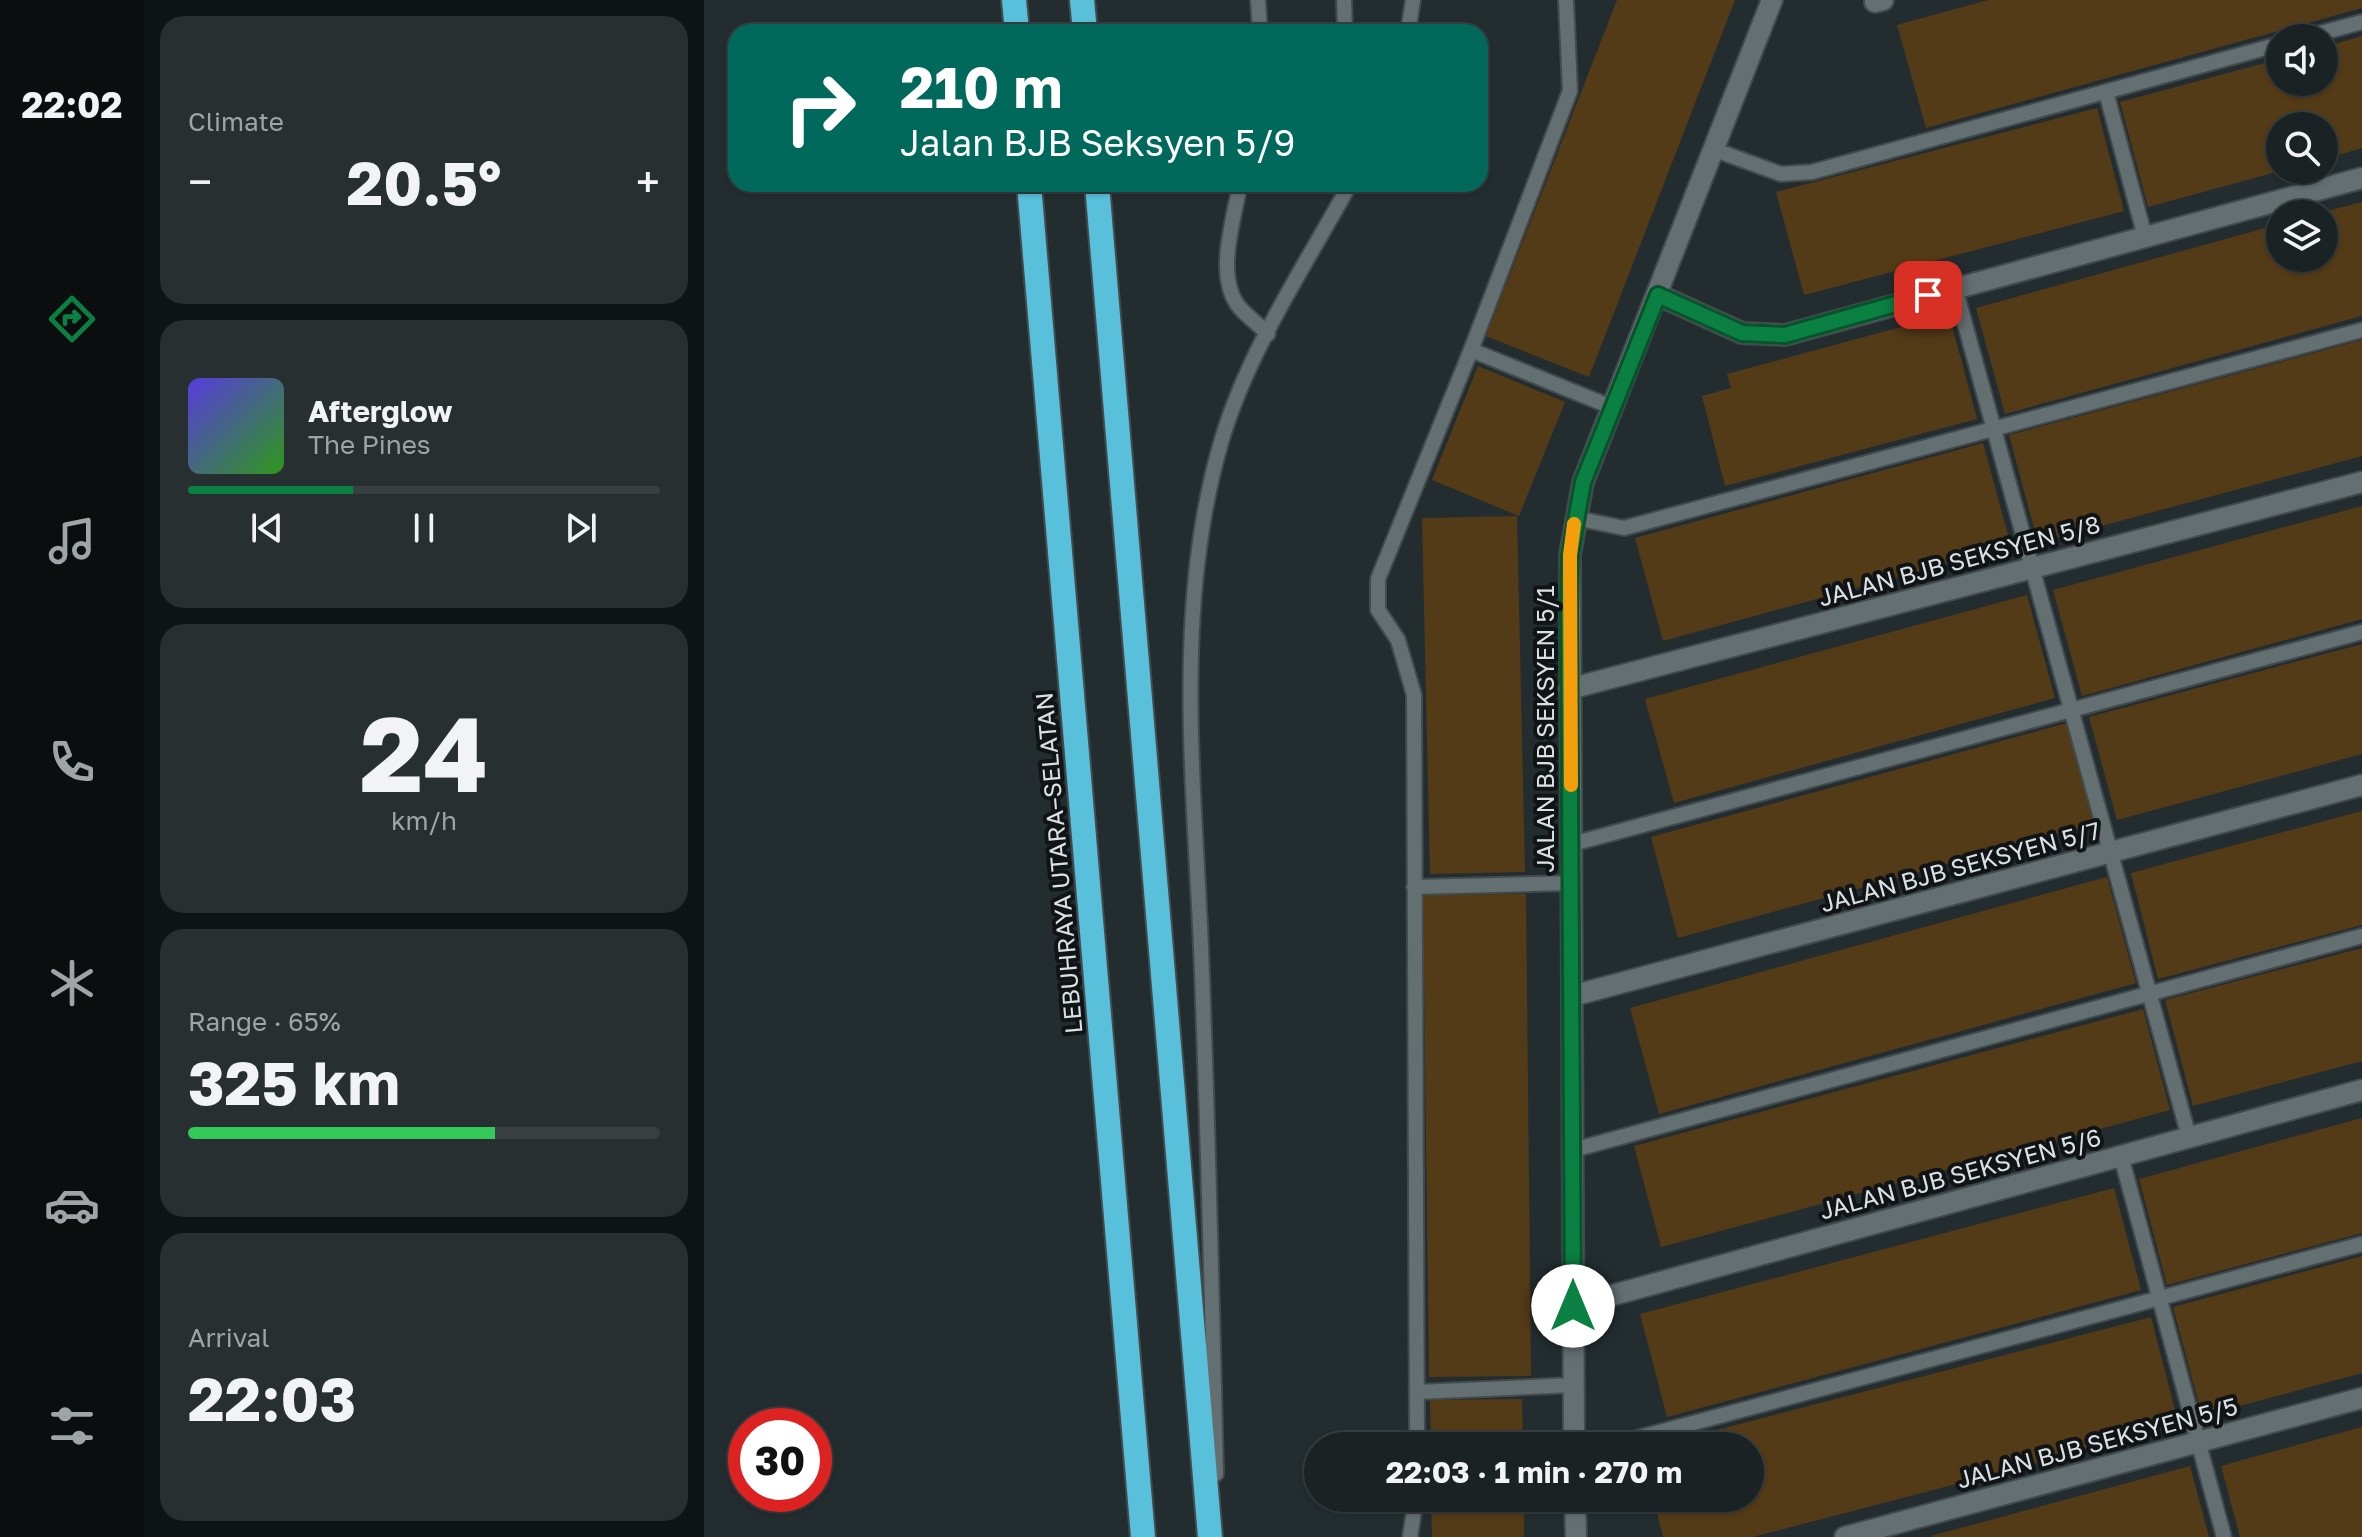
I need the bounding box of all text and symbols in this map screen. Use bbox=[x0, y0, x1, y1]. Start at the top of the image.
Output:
map controls bbox=[2266, 24, 2338, 272]
button: sound bbox=[2266, 24, 2338, 96]
text: 210 m bbox=[900, 53, 1062, 120]
icon: right bbox=[768, 56, 872, 160]
text: 22:02 bbox=[22, 83, 122, 126]
text: Climate bbox=[188, 106, 284, 137]
button: search bbox=[2266, 112, 2338, 184]
text: Jalan BJB Seksyen 5/9 bbox=[900, 121, 1295, 164]
text: 20.5° bbox=[347, 146, 501, 218]
text: − bbox=[188, 155, 212, 208]
text: + bbox=[636, 155, 660, 208]
button: layers bbox=[2266, 200, 2338, 272]
pin bbox=[1894, 261, 1962, 329]
icon: arrive bbox=[1906, 273, 1950, 317]
icon: directions bbox=[44, 291, 100, 347]
text: Afterglow bbox=[308, 393, 452, 429]
text: The Pines bbox=[308, 429, 431, 460]
icon: previous bbox=[245, 506, 289, 550]
icon: pause bbox=[402, 506, 446, 550]
icon: next bbox=[559, 506, 603, 550]
street label: JALAN BJB SEKSYEN 5/8 bbox=[1815, 508, 2103, 612]
icon: music bbox=[44, 513, 100, 569]
street label: JALAN BJB SEKSYEN 5/1 bbox=[1530, 585, 1559, 873]
text: 24 bbox=[360, 690, 488, 815]
street label: LEBUHRAYA UTARA–SELATAN bbox=[1029, 691, 1087, 1035]
icon: phone bbox=[44, 734, 100, 790]
text: km/h bbox=[391, 805, 457, 836]
street label: JALAN BJB SEKSYEN 5/7 bbox=[1817, 815, 2103, 917]
icon: climate bbox=[44, 955, 100, 1011]
text: Range · 65% bbox=[188, 1006, 341, 1037]
text: 325 km bbox=[188, 1046, 400, 1118]
street label: JALAN BJB SEKSYEN 5/6 bbox=[1816, 1121, 2104, 1225]
icon: car bbox=[44, 1177, 100, 1233]
position arrow bbox=[1531, 1264, 1615, 1348]
text: Arrival bbox=[188, 1322, 269, 1353]
text: 22:03 bbox=[188, 1362, 356, 1434]
street label: JALAN BJB SEKSYEN 5/5 bbox=[1953, 1391, 2241, 1493]
icon: filters bbox=[44, 1398, 100, 1454]
speed limit sign: 30 bbox=[728, 1408, 832, 1512]
text: 22:03 · 1 min · 270 m bbox=[1386, 1454, 1682, 1490]

